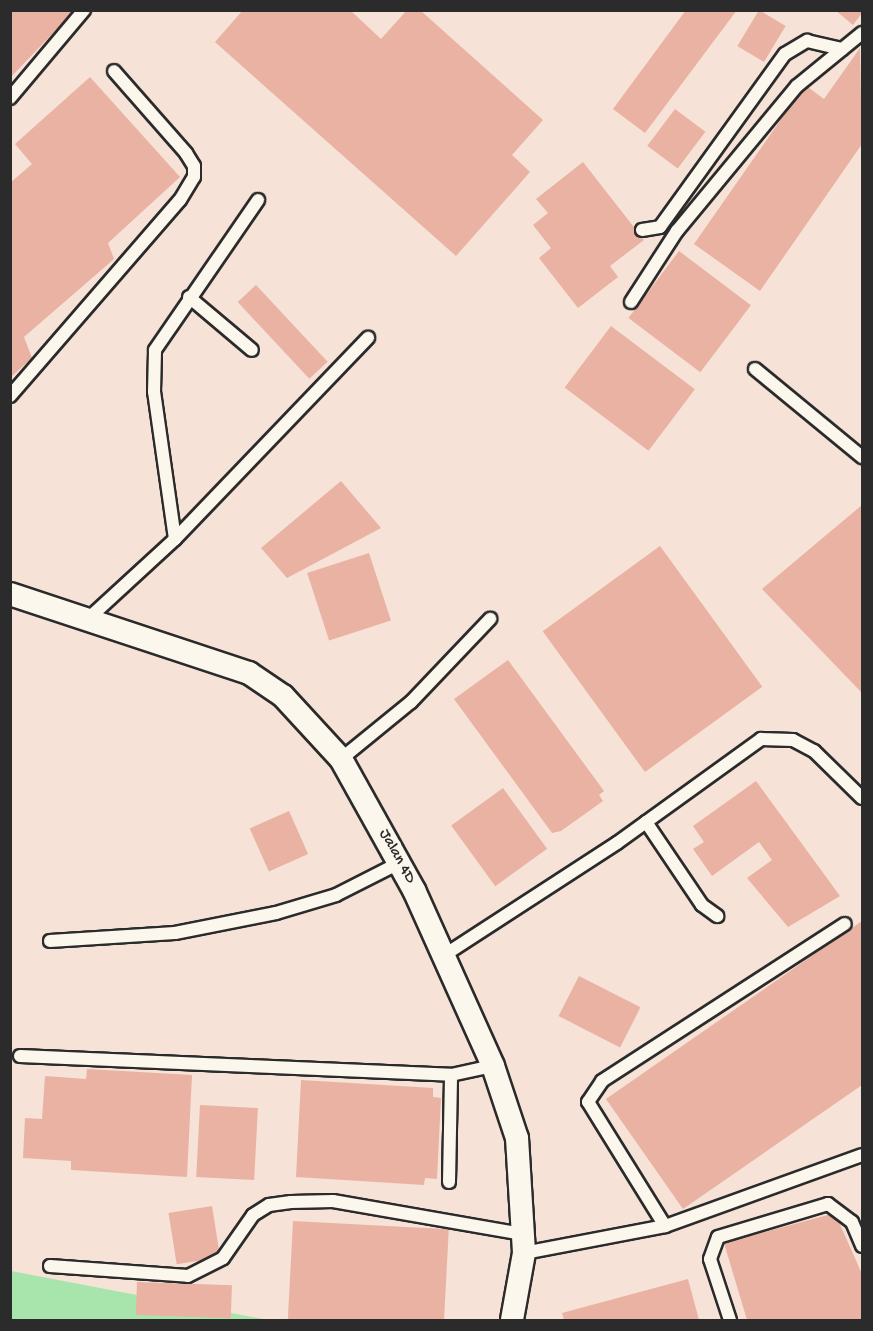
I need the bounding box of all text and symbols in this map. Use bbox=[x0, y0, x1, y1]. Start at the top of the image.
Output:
street label: Jalan 4D bbox=[373, 826, 419, 888]

